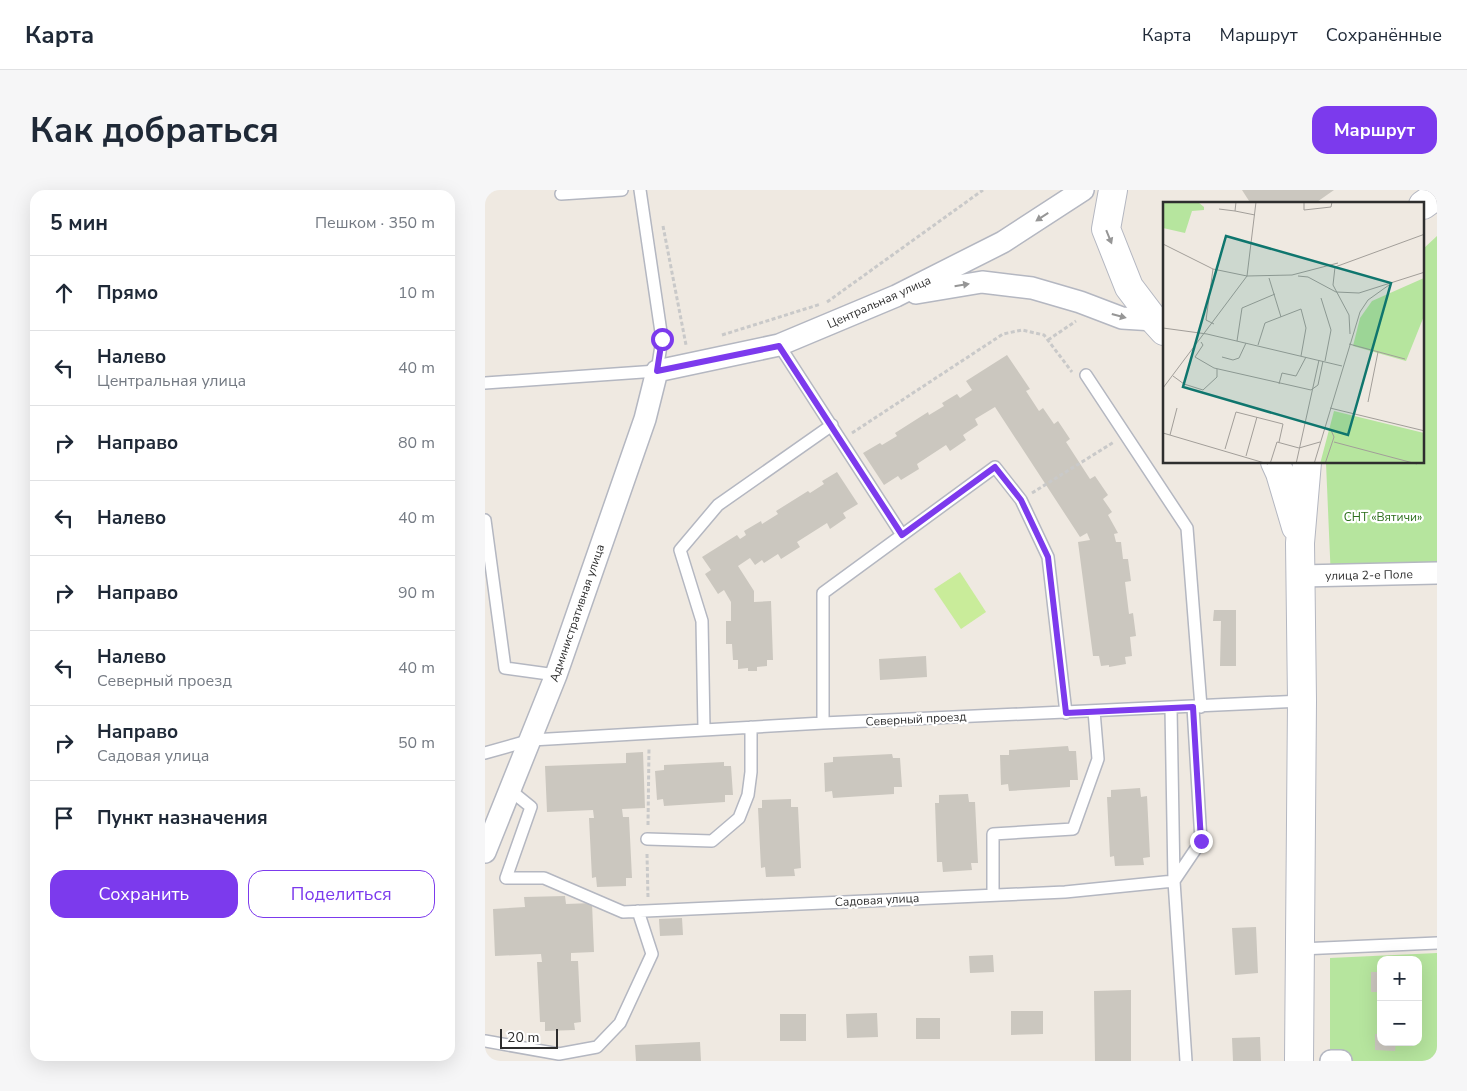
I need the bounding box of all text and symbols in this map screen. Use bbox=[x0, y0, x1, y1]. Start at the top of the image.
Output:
text: Карта bbox=[25, 19, 94, 51]
text: Карта bbox=[1142, 23, 1192, 47]
text: Маршрут bbox=[1220, 23, 1298, 47]
text: Сохранённые bbox=[1326, 23, 1442, 47]
button: Маршрут bbox=[1312, 106, 1437, 154]
text: Как добраться bbox=[30, 107, 279, 154]
inset map bbox=[1163, 202, 1424, 464]
text: 5 мин bbox=[50, 209, 108, 237]
text: Пешком · 350 m bbox=[315, 212, 435, 234]
one-way arrow bbox=[1035, 212, 1049, 222]
one-way arrow bbox=[1106, 230, 1114, 245]
street label: Центральная улица bbox=[825, 272, 933, 332]
icon: ahead bbox=[50, 279, 78, 307]
text: Прямо bbox=[97, 280, 158, 306]
one-way arrow bbox=[954, 281, 970, 289]
text: 10 m bbox=[398, 282, 435, 304]
one-way arrow bbox=[1112, 312, 1127, 320]
route start bbox=[651, 328, 674, 351]
text: Налево bbox=[97, 344, 166, 370]
icon: left bbox=[50, 354, 78, 382]
text: 40 m bbox=[398, 357, 435, 379]
text: Центральная улица bbox=[97, 370, 246, 392]
icon: right bbox=[50, 429, 78, 457]
text: Направо bbox=[97, 430, 178, 456]
text: 80 m bbox=[398, 432, 435, 454]
icon: left bbox=[50, 504, 78, 532]
text: Налево bbox=[97, 505, 166, 531]
text: 40 m bbox=[398, 507, 435, 529]
park label: СНТ «Вятичи» bbox=[1344, 509, 1422, 525]
street label: Административная улица bbox=[546, 542, 608, 684]
street label: улица 2-е Поле bbox=[1325, 566, 1413, 584]
icon: right bbox=[50, 579, 78, 607]
text: Направо bbox=[97, 580, 178, 606]
text: 90 m bbox=[398, 582, 435, 604]
text: Налево bbox=[97, 644, 166, 670]
icon: left bbox=[50, 654, 78, 682]
text: 40 m bbox=[398, 657, 435, 679]
text: Северный проезд bbox=[97, 670, 232, 692]
street label: Северный проезд bbox=[865, 708, 967, 730]
text: Направо bbox=[97, 719, 178, 745]
icon: right bbox=[50, 729, 78, 757]
text: 50 m bbox=[398, 732, 435, 754]
text: Садовая улица bbox=[97, 745, 210, 767]
icon: arrive bbox=[50, 804, 78, 832]
text: Пункт назначения bbox=[97, 805, 268, 831]
route end bbox=[1190, 830, 1213, 853]
button: Сохранить bbox=[50, 870, 238, 918]
button: Поделиться bbox=[248, 870, 435, 918]
street label: Садовая улица bbox=[834, 890, 920, 910]
map controls bbox=[1377, 956, 1422, 1046]
button: + bbox=[1377, 956, 1422, 1001]
button: − bbox=[1377, 1001, 1422, 1046]
scale bar bbox=[500, 1026, 557, 1049]
text: 20 m bbox=[507, 1028, 539, 1047]

